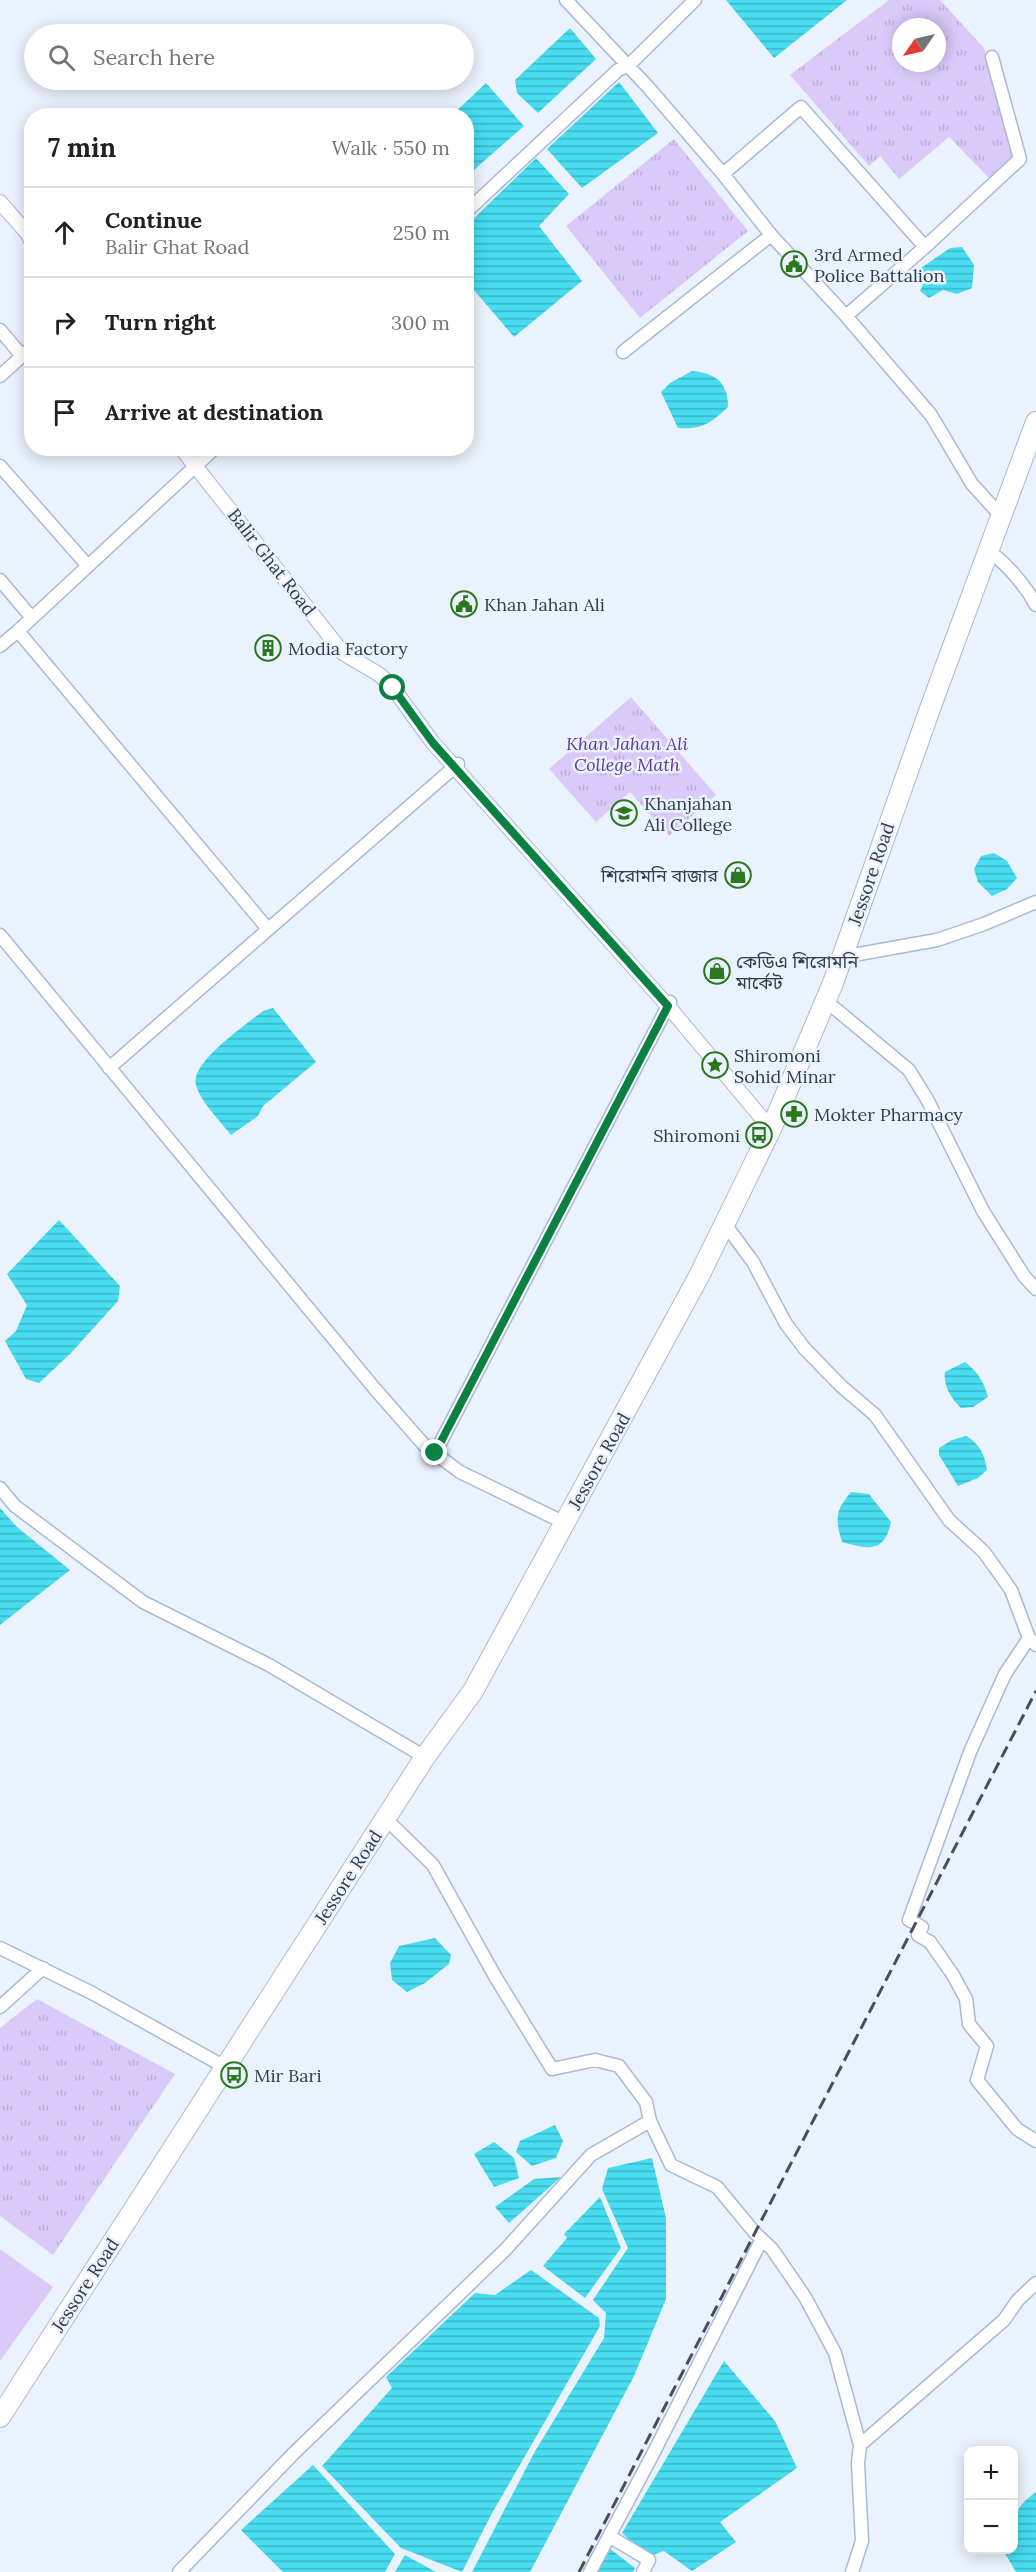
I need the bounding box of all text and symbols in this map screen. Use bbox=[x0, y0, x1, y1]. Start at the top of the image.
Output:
north arrow bbox=[892, 18, 946, 72]
search box bbox=[24, 24, 474, 90]
icon: search bbox=[45, 41, 78, 74]
text: Search here bbox=[93, 43, 215, 71]
text: 7 min bbox=[48, 131, 116, 164]
text: Walk · 550 m bbox=[332, 135, 450, 160]
text: Continue bbox=[105, 206, 202, 234]
icon: ahead bbox=[48, 216, 81, 249]
text: 250 m bbox=[393, 220, 450, 245]
text: Balir Ghat Road bbox=[105, 234, 250, 259]
place label: 3rd Armed Police Battalion bbox=[814, 243, 944, 287]
public building icon: 3rd Armed Police Battalion bbox=[779, 249, 809, 279]
icon: right bbox=[48, 306, 81, 339]
text: Turn right bbox=[105, 308, 216, 336]
text: 300 m bbox=[391, 310, 450, 335]
icon: arrive bbox=[48, 396, 81, 429]
text: Arrive at destination bbox=[105, 398, 323, 426]
street label: Balir Ghat Road bbox=[223, 504, 321, 621]
public building icon: Khan Jahan Ali bbox=[449, 589, 479, 619]
place label: Khan Jahan Ali bbox=[484, 593, 605, 616]
building icon: Modia Factory bbox=[253, 633, 283, 663]
place label: Modia Factory bbox=[288, 637, 408, 660]
route start bbox=[379, 674, 405, 700]
park label: Khan Jahan Ali College Math bbox=[566, 732, 688, 776]
place label: Khanjahan Ali College bbox=[643, 792, 732, 836]
school or university icon: Khanjahan Ali College bbox=[609, 798, 639, 828]
street label: Jessore Road bbox=[842, 819, 899, 929]
shop icon: শিরোমনি বাজার bbox=[723, 860, 753, 890]
place label: শিরোমনি বাজার bbox=[600, 864, 718, 887]
place label: কেডিএ শিরোমনি মার্কেট bbox=[735, 950, 859, 994]
shop icon: কেডিএ শিরোমনি মার্কেট bbox=[702, 956, 732, 986]
place label: Shiromoni Sohid Minar bbox=[734, 1044, 836, 1088]
place icon: Shiromoni Sohid Minar bbox=[700, 1050, 730, 1080]
pharmacy icon: Mokter Pharmacy bbox=[779, 1099, 809, 1129]
place label: Mokter Pharmacy bbox=[814, 1103, 963, 1126]
bus stop icon: Shiromoni bbox=[744, 1120, 774, 1150]
place label: Shiromoni bbox=[653, 1124, 740, 1147]
street label: Jessore Road bbox=[562, 1408, 635, 1514]
route end bbox=[421, 1439, 447, 1465]
street label: Jessore Road bbox=[309, 1826, 387, 1929]
bus stop icon: Mir Bari bbox=[219, 2060, 249, 2090]
place label: Mir Bari bbox=[254, 2064, 321, 2087]
street label: Jessore Road bbox=[46, 2234, 124, 2337]
map controls bbox=[964, 2446, 1018, 2554]
button: + bbox=[964, 2446, 1018, 2500]
button: − bbox=[964, 2500, 1018, 2554]

